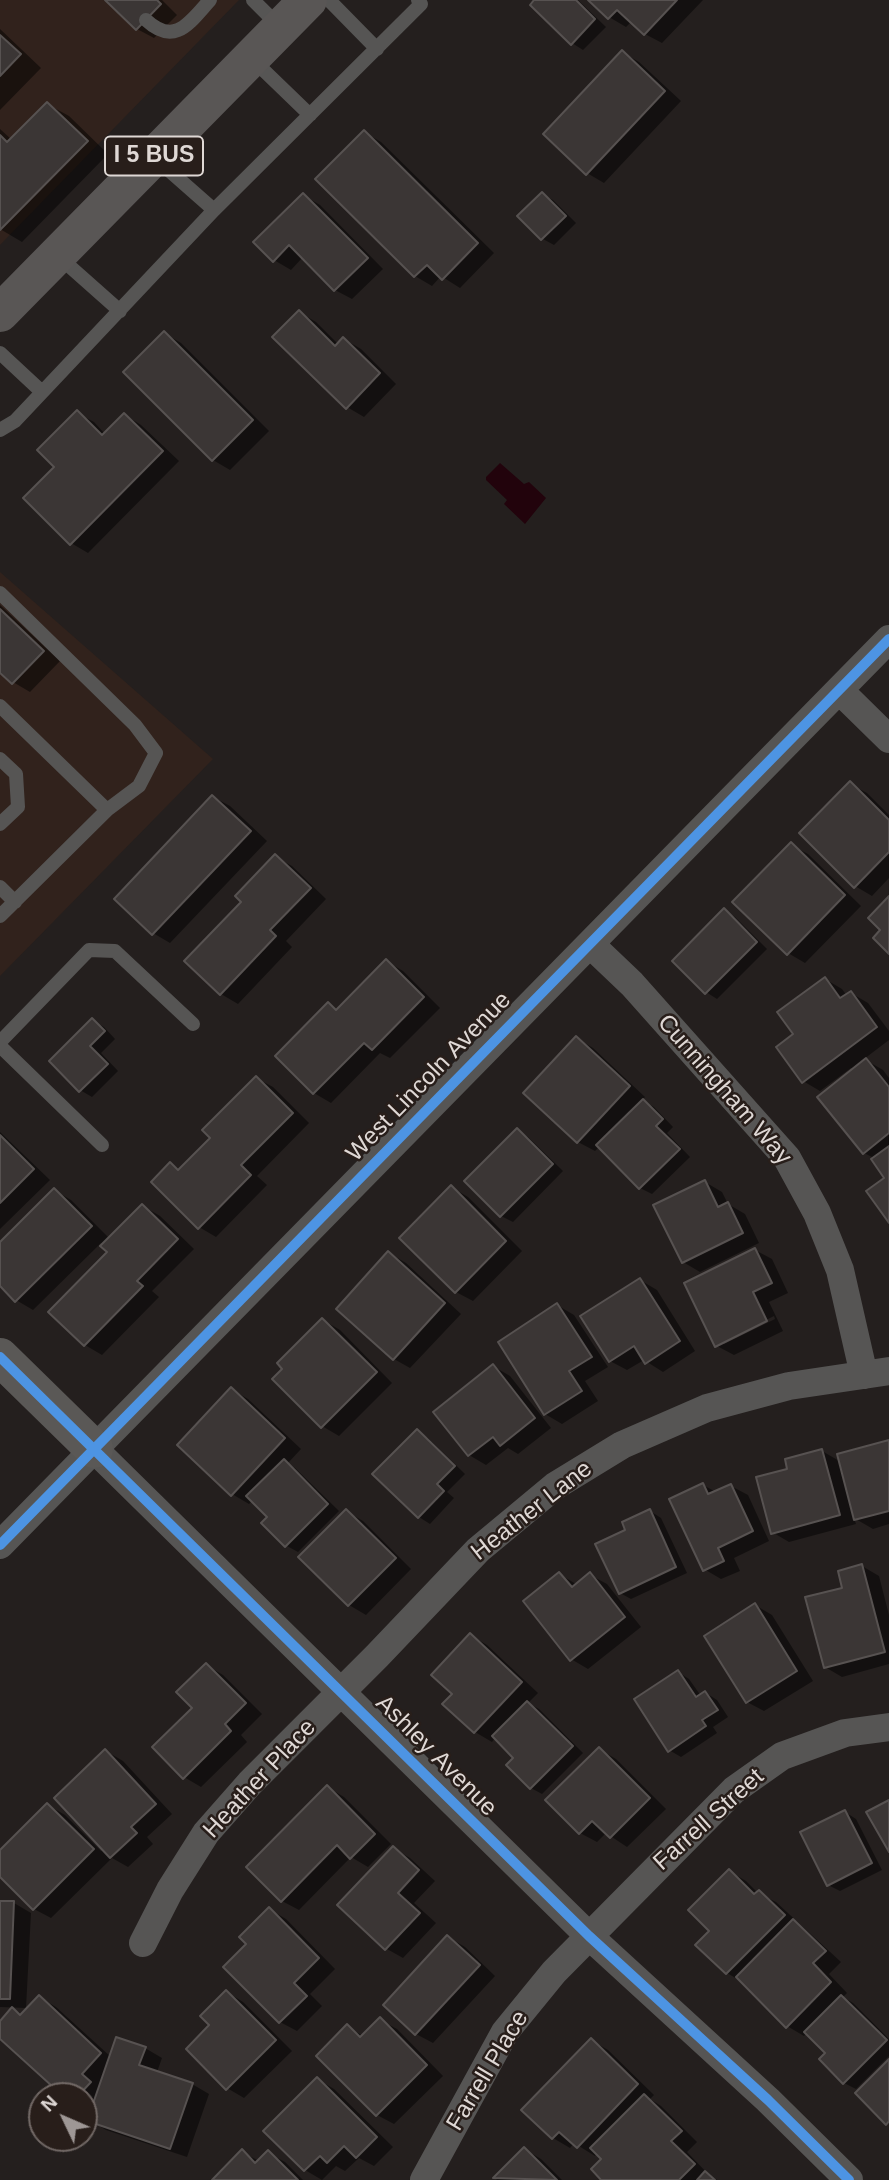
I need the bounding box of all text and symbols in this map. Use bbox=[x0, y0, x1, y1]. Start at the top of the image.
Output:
road number: I 5 BUS bbox=[105, 136, 203, 176]
street label: West Lincoln Avenue bbox=[341, 986, 517, 1168]
street label: Cunningham Way bbox=[651, 1009, 797, 1171]
street label: Heather Lane bbox=[466, 1455, 598, 1567]
street label: Ashley Avenue bbox=[369, 1689, 503, 1823]
street label: Heather Place bbox=[198, 1714, 322, 1844]
street label: Farrell Street bbox=[648, 1763, 770, 1877]
street label: Farrell Place bbox=[441, 2006, 535, 2136]
north arrow bbox=[28, 2082, 98, 2152]
text: N bbox=[37, 2091, 61, 2116]

